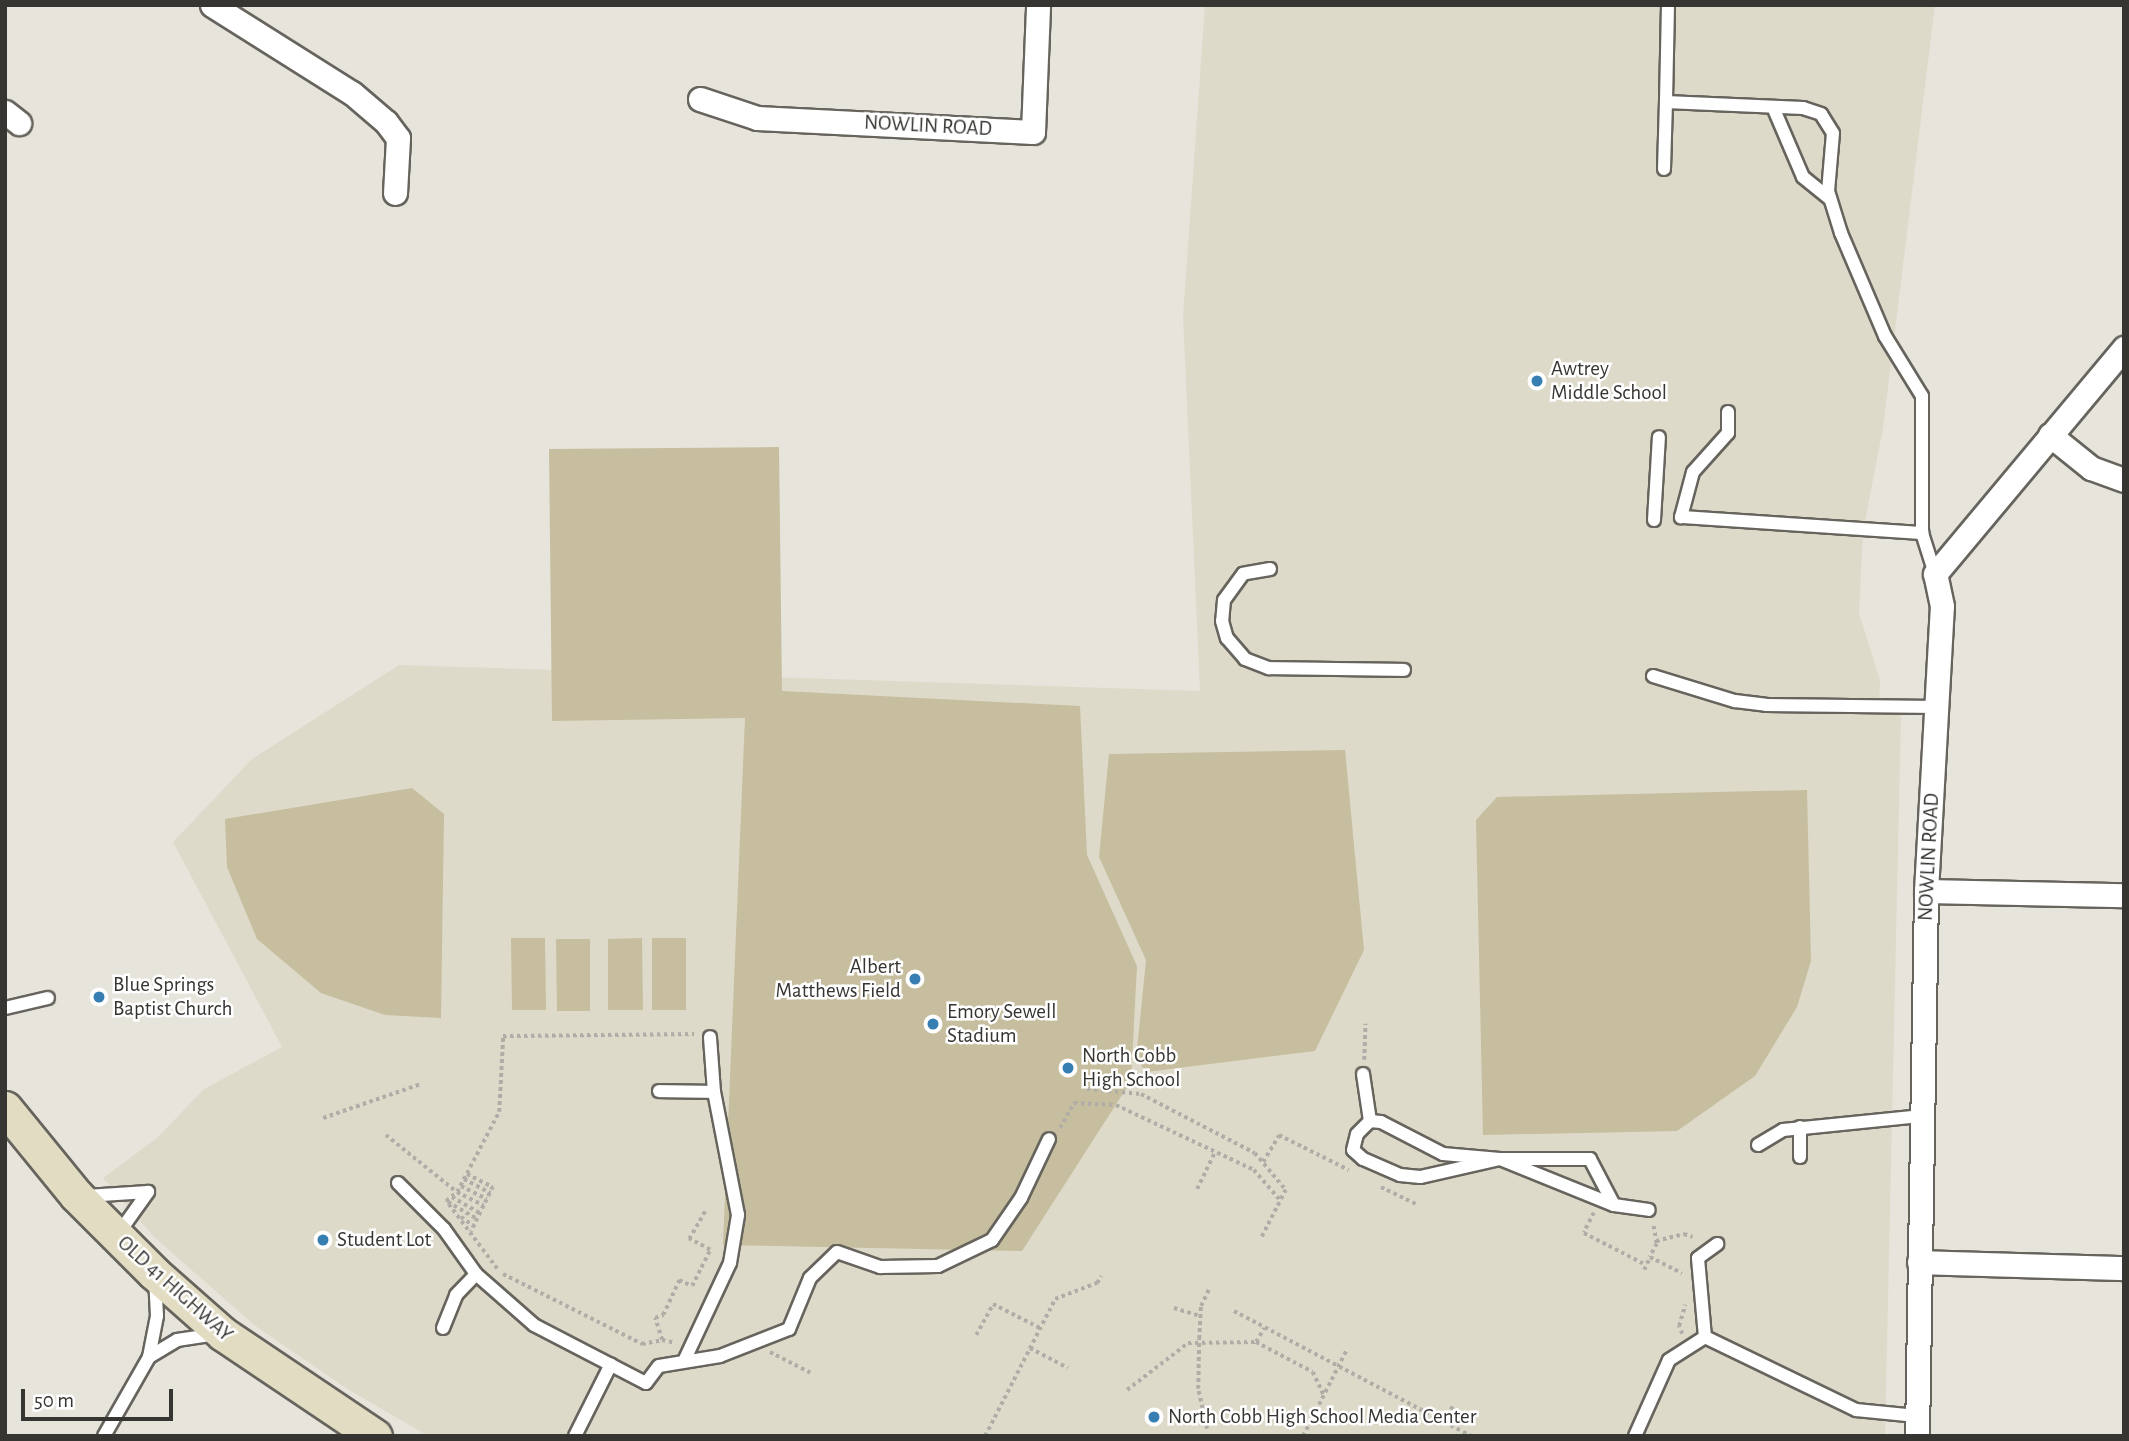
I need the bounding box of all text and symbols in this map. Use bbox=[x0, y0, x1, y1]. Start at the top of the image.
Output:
street label: NOWLIN ROAD bbox=[863, 110, 993, 142]
place label: Awtrey Middle School bbox=[1551, 356, 1667, 406]
marker: Awtrey Middle School bbox=[1529, 373, 1545, 389]
street label: NOWLIN ROAD bbox=[1913, 792, 1945, 922]
place label: Albert Matthews Field bbox=[776, 954, 901, 1004]
marker: Albert Matthews Field bbox=[907, 971, 923, 987]
place label: Blue Springs Baptist Church bbox=[113, 972, 232, 1022]
marker: Blue Springs Baptist Church bbox=[91, 989, 107, 1005]
place label: Emory Sewell Stadium bbox=[947, 999, 1056, 1049]
marker: Emory Sewell Stadium bbox=[925, 1016, 941, 1032]
place label: North Cobb High School bbox=[1082, 1043, 1180, 1093]
marker: North Cobb High School bbox=[1060, 1060, 1076, 1076]
place label: Student Lot bbox=[337, 1227, 431, 1253]
street label: OLD 41 HIGHWAY bbox=[112, 1231, 238, 1347]
marker: Student Lot bbox=[315, 1232, 331, 1248]
scale bar bbox=[24, 1374, 177, 1418]
text: 50 m bbox=[34, 1390, 74, 1411]
place label: North Cobb High School Media Center bbox=[1168, 1404, 1476, 1430]
marker: North Cobb High School Media Center bbox=[1146, 1409, 1162, 1425]

